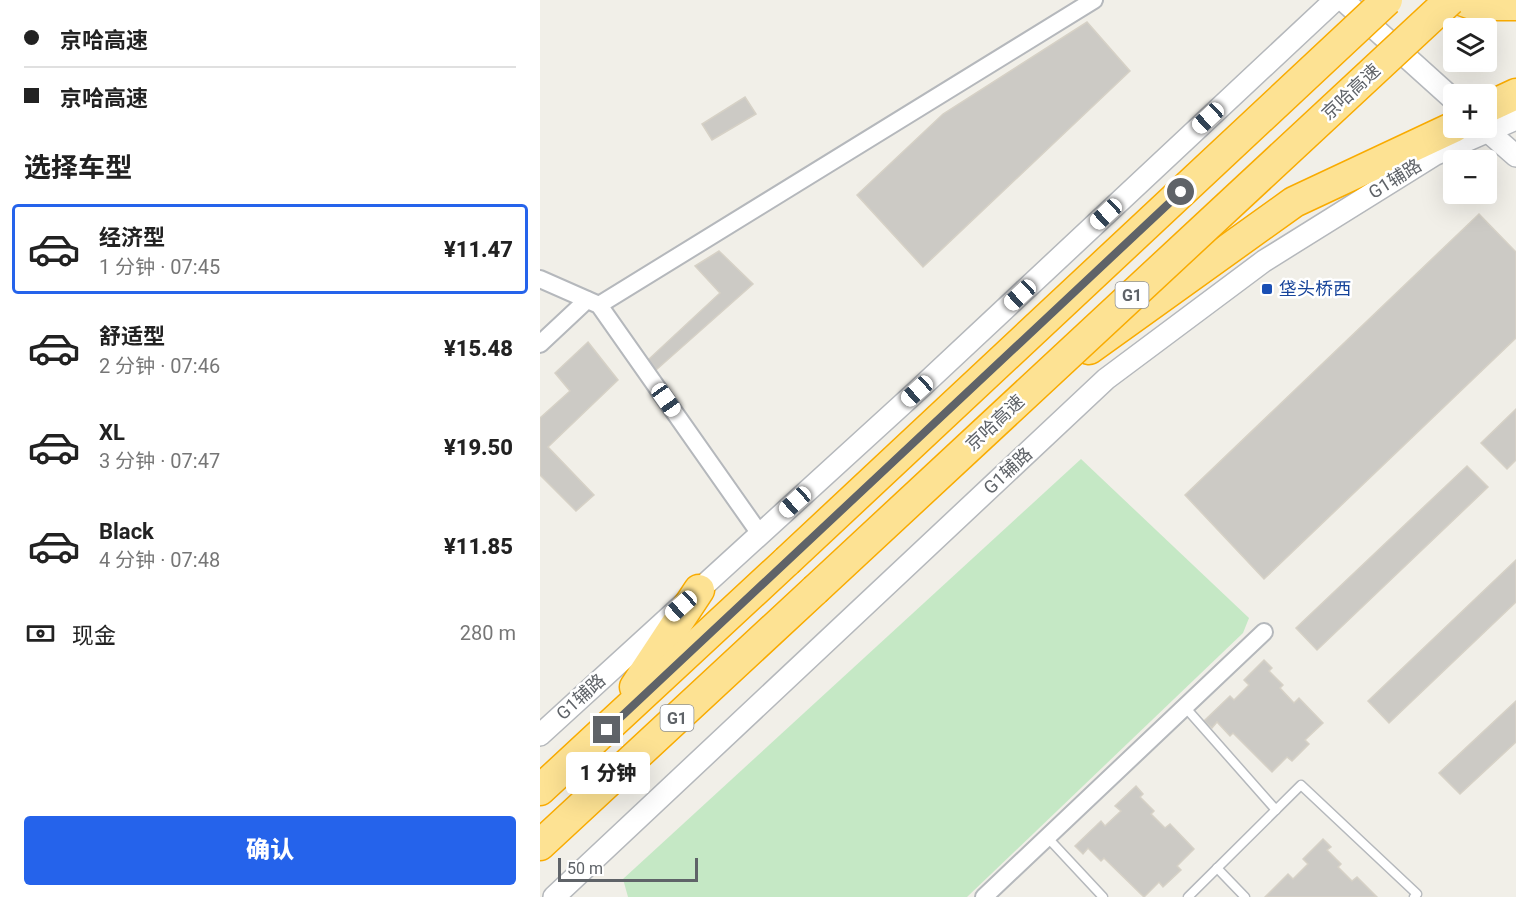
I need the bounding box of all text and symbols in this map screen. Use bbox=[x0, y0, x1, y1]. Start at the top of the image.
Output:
map controls bbox=[1443, 18, 1497, 204]
button: layers bbox=[1443, 18, 1497, 72]
text: 京哈高速 bbox=[60, 28, 148, 53]
street label: 京哈高速 bbox=[1317, 59, 1384, 124]
button: + bbox=[1443, 84, 1497, 138]
text: 京哈高速 bbox=[60, 86, 148, 111]
car bbox=[1189, 99, 1227, 137]
button: − bbox=[1443, 150, 1497, 204]
text: 选择车型 bbox=[24, 152, 132, 184]
street label: G1辅路 bbox=[1364, 154, 1425, 203]
route start bbox=[1167, 178, 1194, 205]
car bbox=[1087, 195, 1125, 233]
icon: car bbox=[27, 222, 81, 276]
text: 经济型 bbox=[99, 225, 165, 250]
text: ¥11.47 bbox=[444, 237, 513, 262]
text: 1 分钟 · 07:45 bbox=[99, 255, 220, 279]
car bbox=[1001, 276, 1039, 314]
place label: 垡头桥西 bbox=[1279, 278, 1351, 299]
road number: G1 bbox=[1116, 282, 1148, 308]
marker: 垡头桥西 bbox=[1260, 282, 1274, 296]
icon: car bbox=[27, 321, 81, 375]
text: 舒适型 bbox=[99, 324, 165, 349]
text: ¥15.48 bbox=[444, 336, 513, 361]
text: 2 分钟 · 07:46 bbox=[99, 354, 220, 378]
car bbox=[898, 372, 936, 410]
car bbox=[648, 380, 684, 420]
street label: 京哈高速 bbox=[961, 390, 1028, 455]
icon: car bbox=[27, 420, 81, 474]
text: XL bbox=[99, 420, 125, 445]
text: ¥19.50 bbox=[444, 435, 513, 460]
street label: G1辅路 bbox=[979, 443, 1036, 498]
text: 3 分钟 · 07:47 bbox=[99, 449, 220, 473]
car bbox=[776, 483, 814, 521]
icon: car bbox=[27, 519, 81, 573]
text: Black bbox=[99, 519, 154, 544]
text: ¥11.85 bbox=[444, 534, 513, 559]
text: 4 分钟 · 07:48 bbox=[99, 548, 220, 572]
car bbox=[662, 587, 700, 625]
icon: cash bbox=[24, 617, 57, 650]
text: 280 m bbox=[460, 621, 516, 645]
text: 现金 bbox=[72, 623, 116, 648]
street label: G1辅路 bbox=[552, 669, 609, 724]
road number: G1 bbox=[660, 705, 694, 731]
route end bbox=[593, 716, 620, 743]
callout: 1 分钟 bbox=[565, 751, 649, 793]
text: 1 分钟 bbox=[580, 761, 636, 785]
button: 确认 bbox=[24, 816, 516, 885]
scale bar bbox=[558, 855, 698, 882]
text: 50 m bbox=[567, 859, 603, 878]

